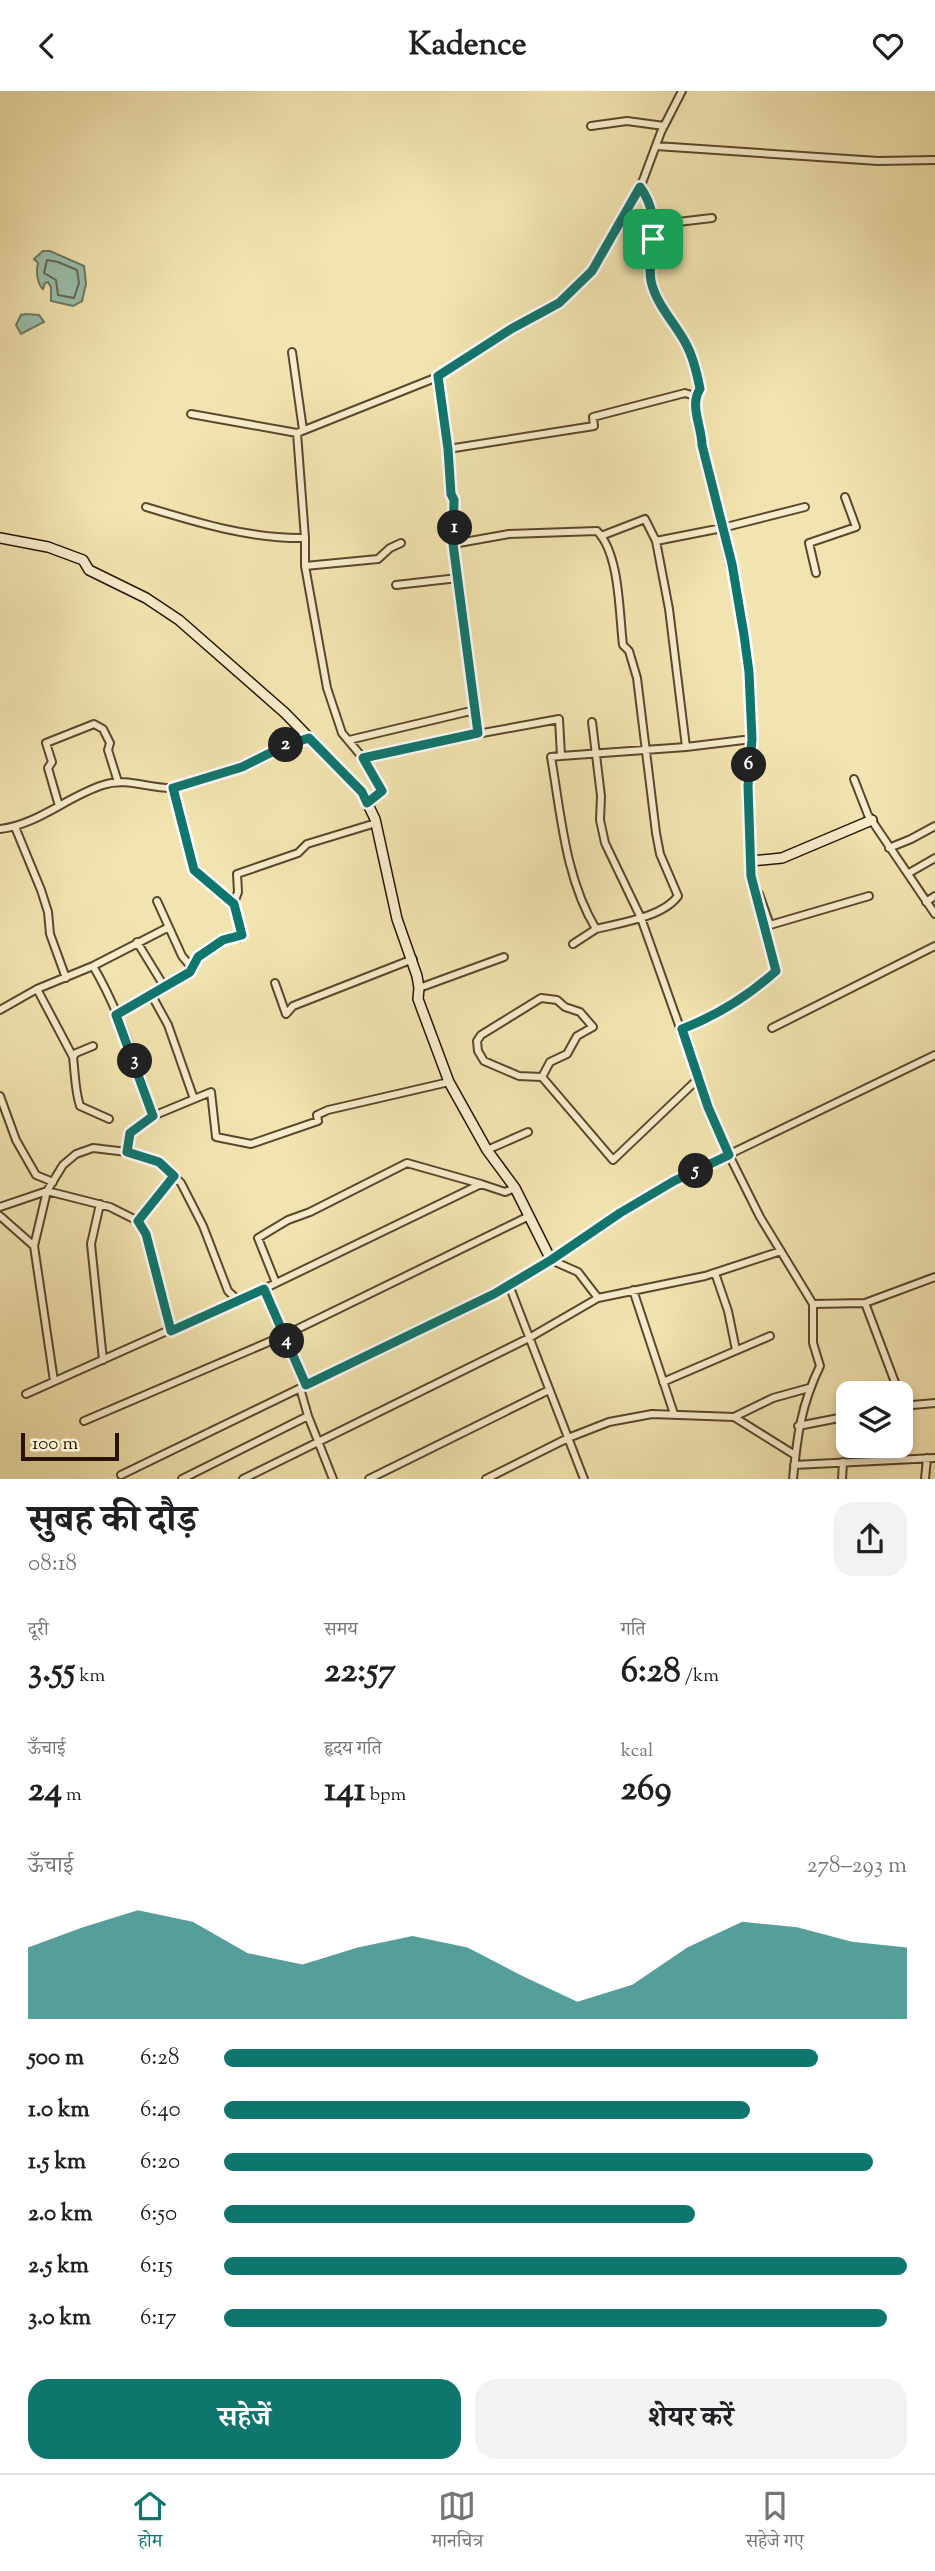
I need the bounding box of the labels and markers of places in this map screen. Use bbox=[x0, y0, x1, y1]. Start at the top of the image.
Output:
pin bbox=[623, 209, 683, 269]
pin: 1 bbox=[438, 511, 472, 545]
pin: 2 bbox=[268, 727, 304, 763]
pin: 6 bbox=[732, 747, 766, 783]
pin: 3 bbox=[118, 1044, 152, 1079]
pin: 5 bbox=[678, 1153, 714, 1189]
pin: 4 bbox=[270, 1323, 304, 1359]

